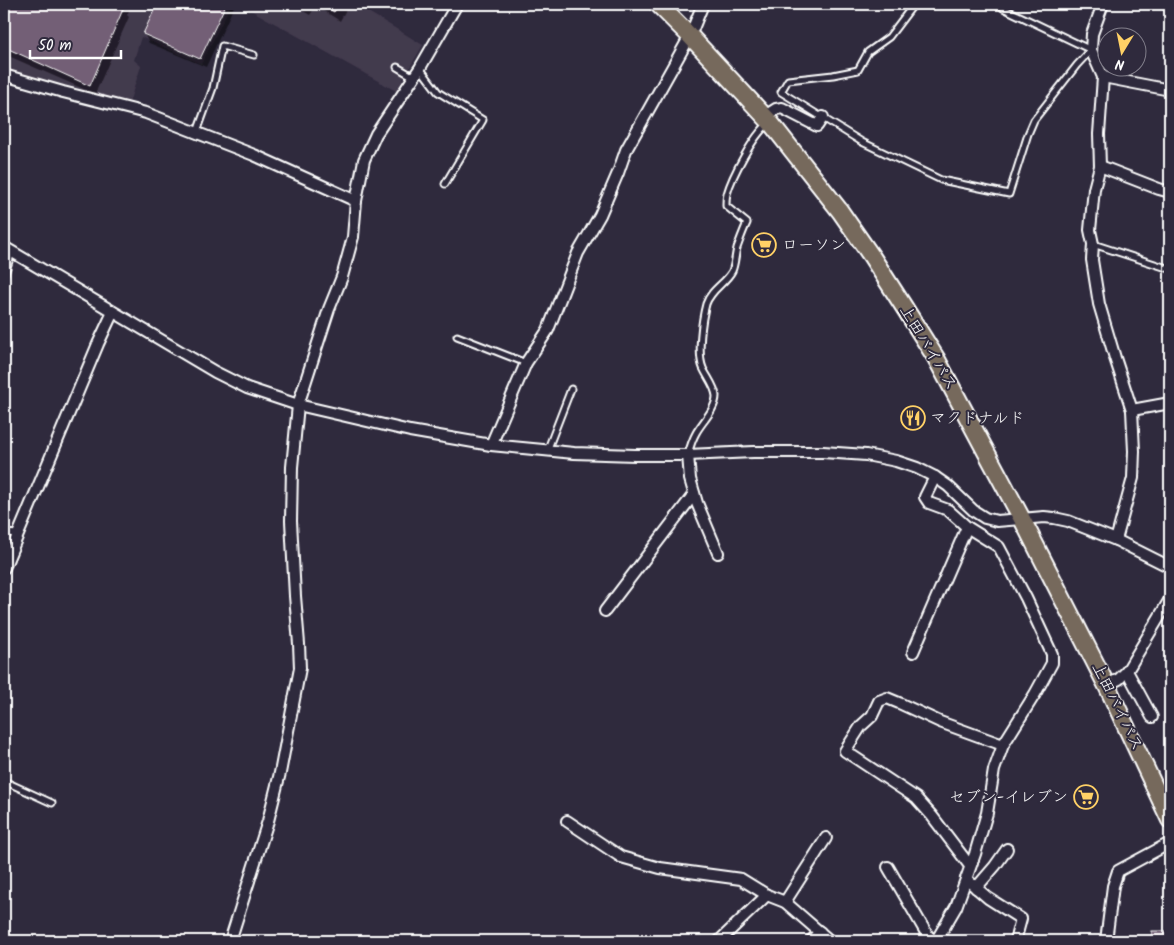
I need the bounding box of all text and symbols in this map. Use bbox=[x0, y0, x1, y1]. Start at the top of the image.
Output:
scale bar bbox=[30, 28, 121, 60]
north arrow bbox=[1096, 28, 1146, 78]
text: 50 m bbox=[38, 34, 72, 58]
text: N bbox=[1113, 52, 1126, 75]
supermarket icon: ローソン bbox=[751, 232, 777, 258]
place label: ローソン bbox=[782, 233, 846, 258]
street label: 上田バイパス bbox=[893, 301, 963, 395]
restaurant icon: マクドナルド bbox=[900, 405, 926, 431]
place label: マクドナルド bbox=[930, 406, 1025, 431]
street label: 上田バイパス bbox=[1085, 659, 1149, 755]
supermarket icon: セブン-イレブン bbox=[1073, 784, 1099, 810]
place label: セブン-イレブン bbox=[949, 785, 1068, 810]

